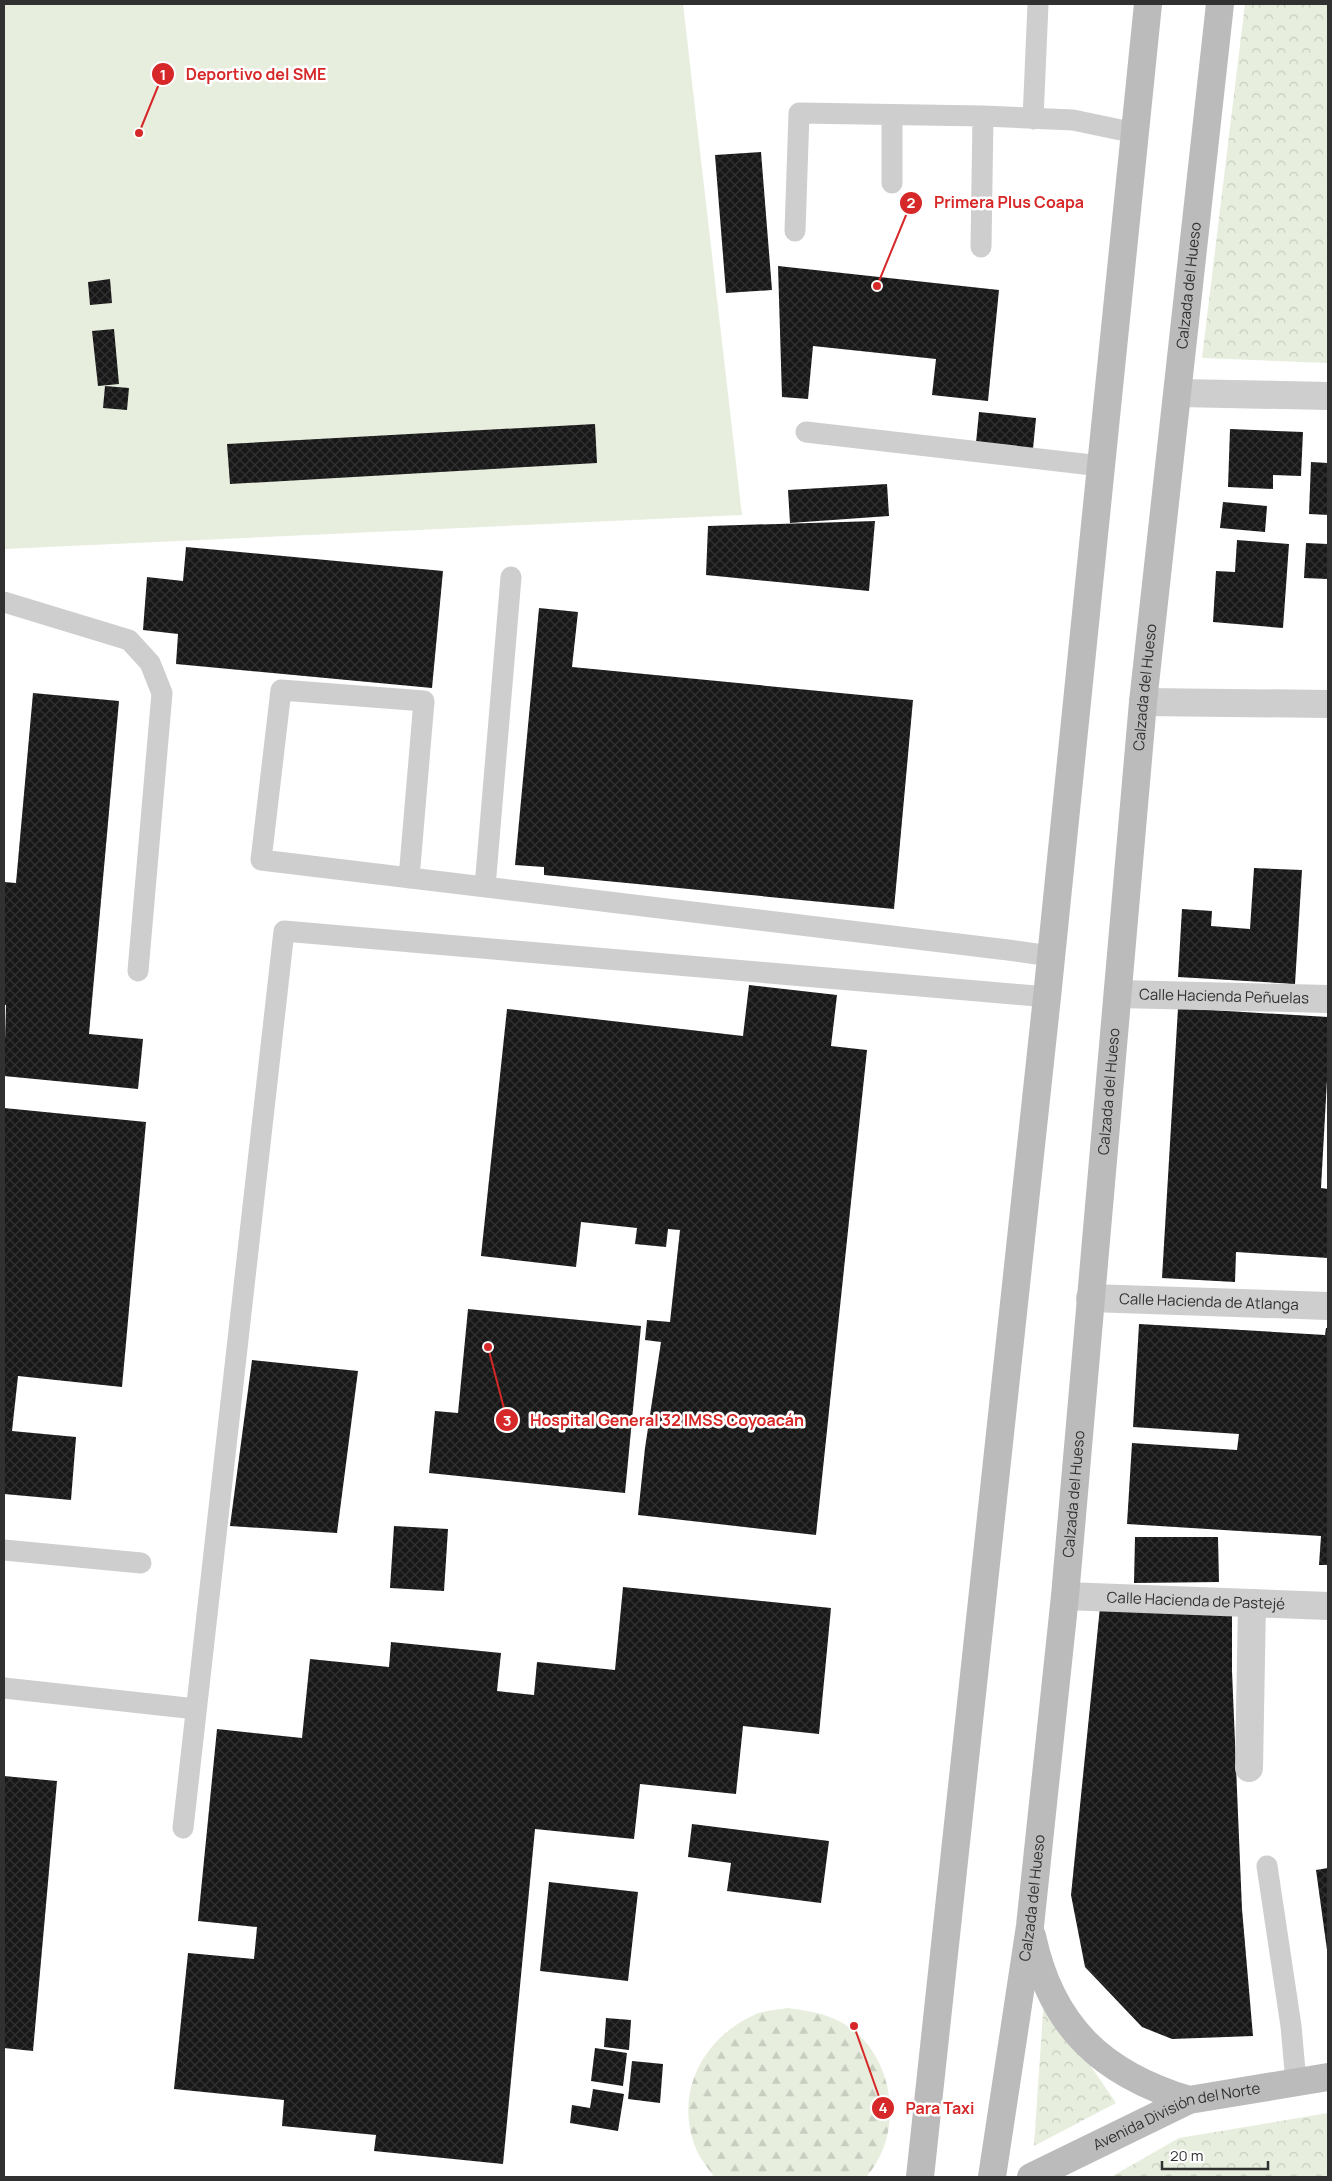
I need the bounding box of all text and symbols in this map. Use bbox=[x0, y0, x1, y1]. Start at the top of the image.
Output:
callout: Deportivo del SME bbox=[151, 59, 336, 90]
text: Deportivo del SME bbox=[186, 63, 326, 85]
text: 1 bbox=[160, 64, 166, 85]
callout: Primera Plus Coapa bbox=[899, 187, 1094, 218]
text: Primera Plus Coapa bbox=[934, 191, 1084, 213]
text: 2 bbox=[907, 192, 916, 213]
street label: Calzada del Hueso bbox=[1171, 221, 1206, 350]
street label: Calzada del Hueso bbox=[1128, 622, 1162, 752]
street label: Calle Hacienda Peñuelas bbox=[1139, 983, 1309, 1009]
street label: Calzada del Hueso bbox=[1093, 1027, 1125, 1156]
street label: Calle Hacienda de Atlanga bbox=[1119, 1288, 1299, 1315]
callout: Hospital General 32 IMSS Coyoacán bbox=[495, 1405, 814, 1436]
text: Hospital General 32 IMSS Coyoacán bbox=[530, 1409, 804, 1431]
text: 3 bbox=[503, 1410, 511, 1431]
street label: Calzada del Hueso bbox=[1057, 1429, 1089, 1559]
street label: Calle Hacienda de Pastejé bbox=[1106, 1587, 1286, 1614]
street label: Calzada del Hueso bbox=[1014, 1833, 1050, 1963]
street label: Avenida División del Norte bbox=[1089, 2077, 1262, 2155]
callout: Para Taxi bbox=[871, 2093, 984, 2124]
text: 4 bbox=[878, 2097, 888, 2118]
text: Para Taxi bbox=[906, 2097, 974, 2119]
scale bar bbox=[1162, 2138, 1268, 2170]
text: 20 m bbox=[1170, 2145, 1203, 2166]

